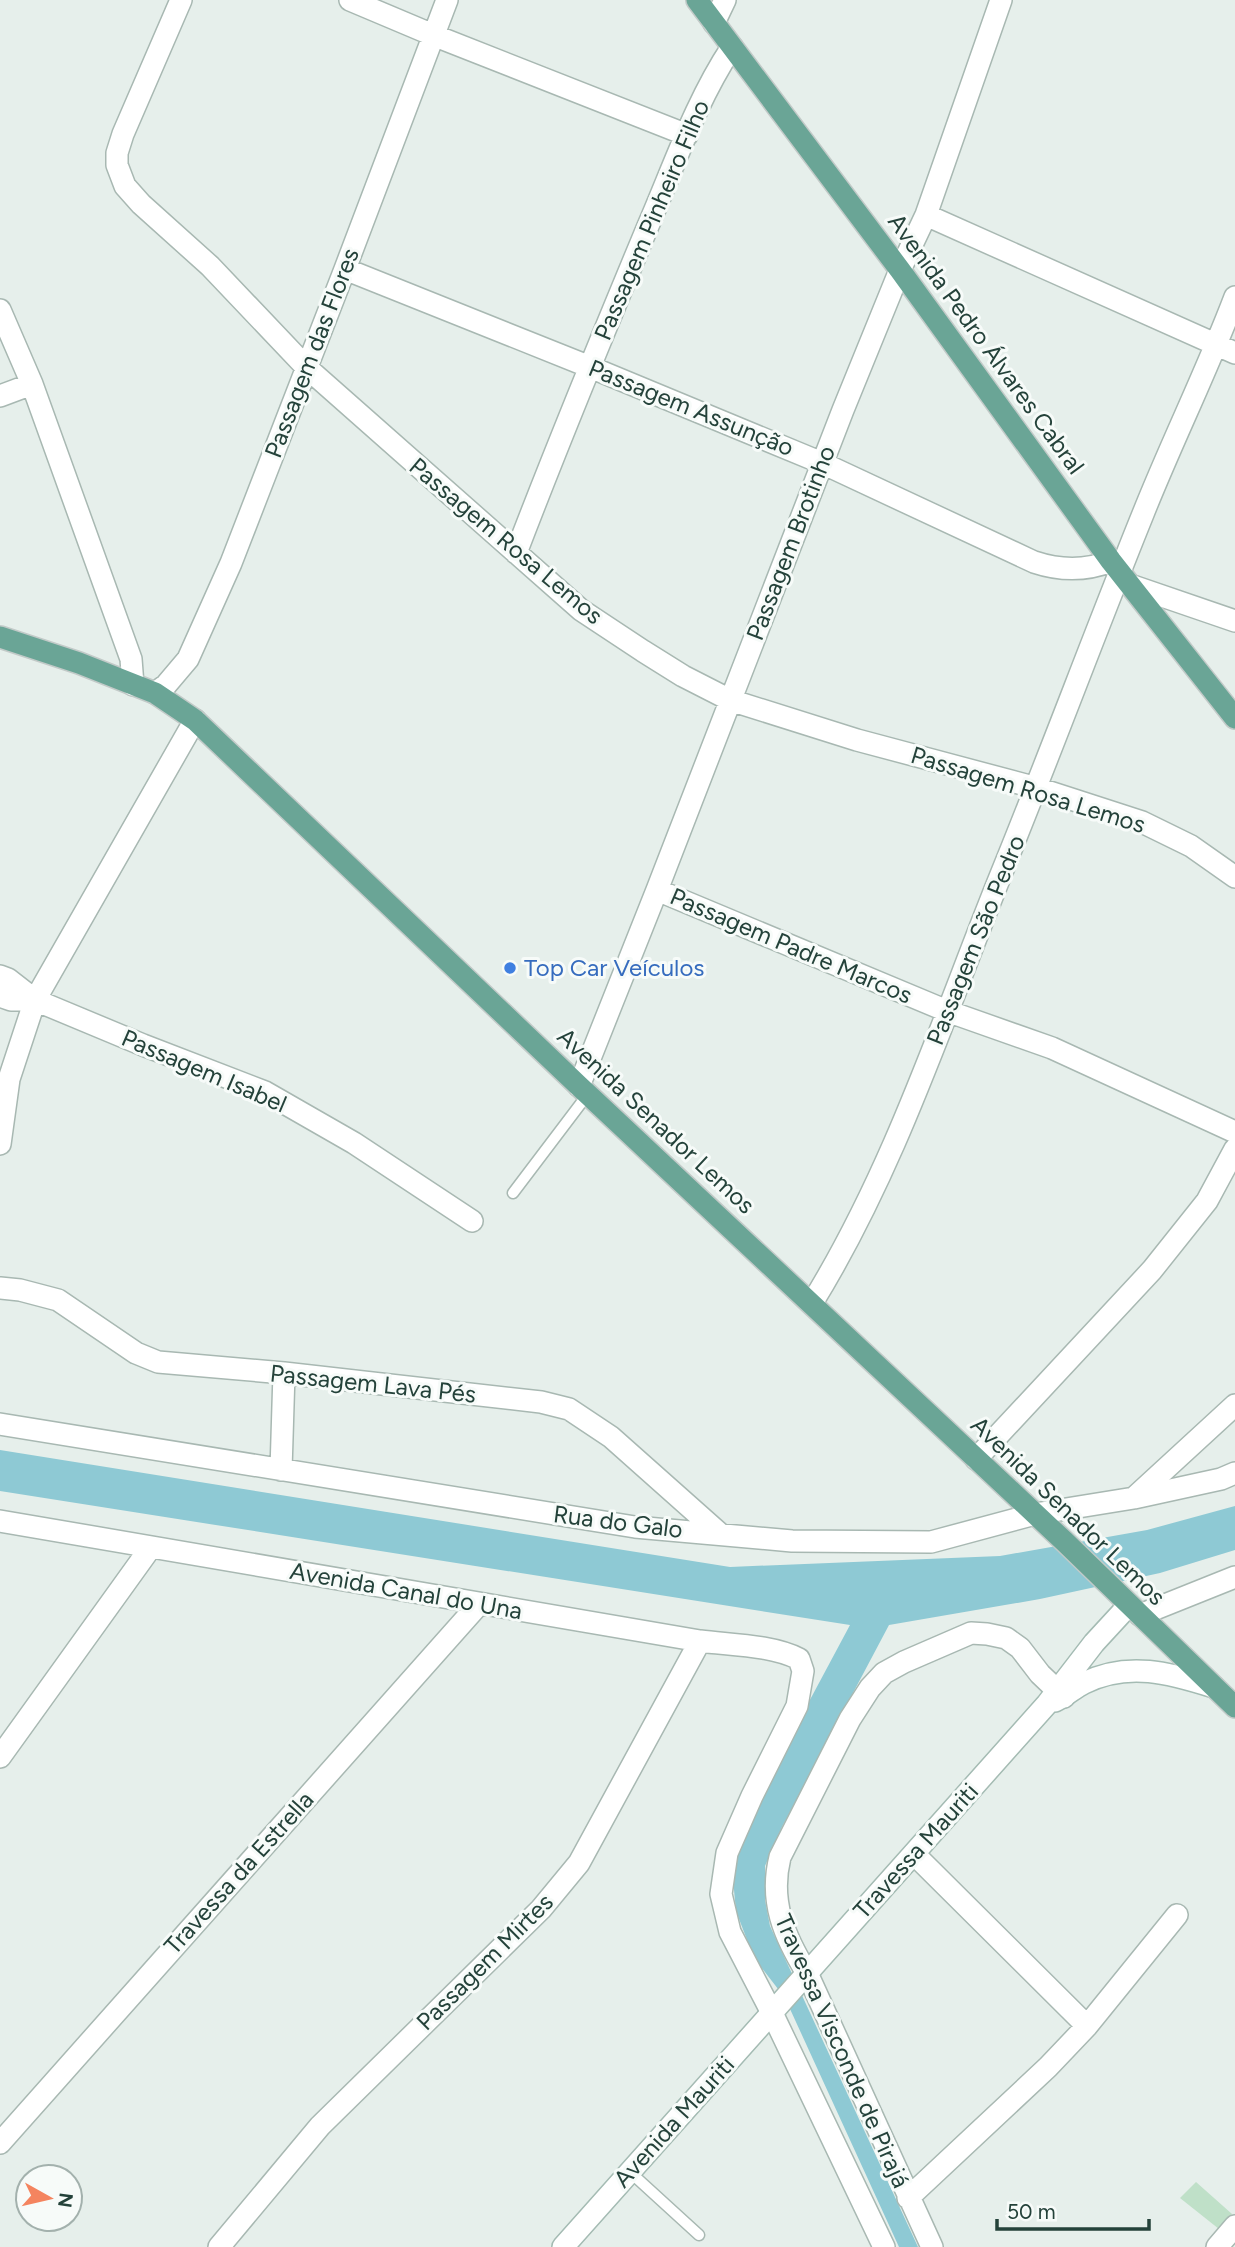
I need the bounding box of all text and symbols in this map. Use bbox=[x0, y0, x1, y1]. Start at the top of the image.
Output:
street label: Passagem Pinheiro Filho bbox=[588, 95, 715, 344]
street label: Avenida Pedro Álvares Cabral bbox=[882, 208, 1091, 480]
street label: Passagem das Flores bbox=[258, 244, 365, 462]
street label: Passagem Assunção bbox=[584, 353, 798, 462]
street label: Passagem Brotinho bbox=[740, 441, 841, 644]
street label: Passagem Rosa Lemos bbox=[404, 451, 609, 630]
street label: Passagem Rosa Lemos bbox=[907, 740, 1149, 839]
street label: Passagem São Pedro bbox=[920, 831, 1031, 1049]
street label: Passagem Padre Marcos bbox=[666, 881, 916, 1010]
place label: Top Car Veículos bbox=[524, 953, 705, 982]
marker: Top Car Veículos bbox=[502, 960, 518, 976]
street label: Avenida Senador Lemos bbox=[552, 1022, 761, 1220]
street label: Passagem Isabel bbox=[117, 1023, 291, 1118]
street label: Passagem Lava Pés bbox=[269, 1358, 477, 1409]
street label: Avenida Senador Lemos bbox=[965, 1410, 1172, 1611]
street label: Rua do Galo bbox=[552, 1499, 684, 1544]
street label: Avenida Canal do Una bbox=[288, 1556, 524, 1625]
street label: Travessa Mauriti bbox=[847, 1777, 984, 1924]
street label: Travessa da Estrella bbox=[158, 1785, 319, 1960]
street label: Passagem Mirtes bbox=[410, 1887, 559, 2036]
street label: Travessa Visconde de Pirajá bbox=[769, 1909, 916, 2192]
street label: Avenida Mauriti bbox=[607, 2050, 740, 2193]
north arrow bbox=[14, 2163, 84, 2233]
scale bar bbox=[997, 2188, 1149, 2232]
text: N bbox=[53, 2191, 78, 2209]
text: 50 m bbox=[1007, 2199, 1056, 2224]

